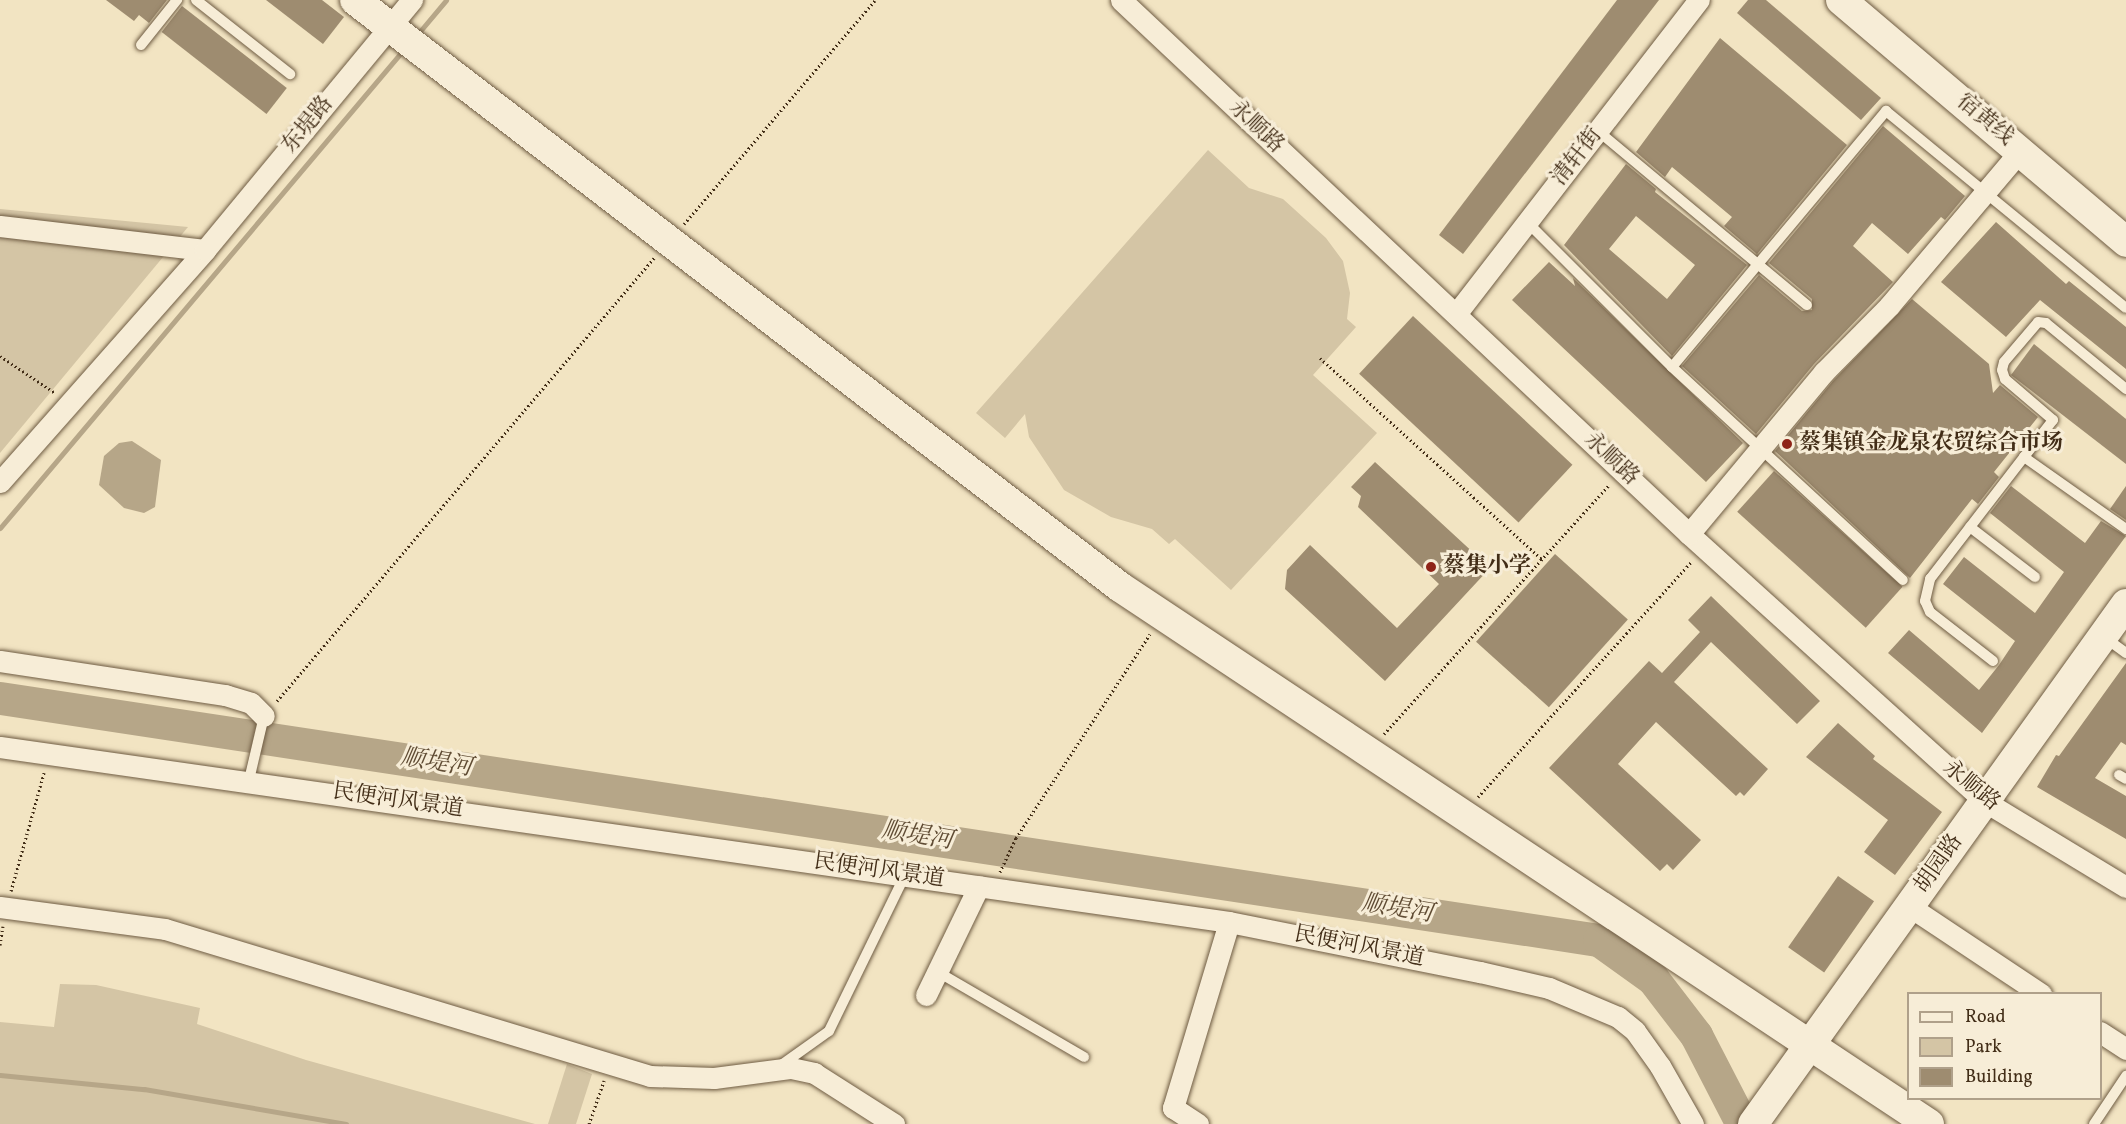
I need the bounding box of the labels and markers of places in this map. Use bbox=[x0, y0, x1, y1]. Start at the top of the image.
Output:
place label: 蔡集镇金龙泉农贸综合市场 bbox=[1799, 431, 2063, 457]
marker: 蔡集镇金龙泉农贸综合市场 bbox=[1780, 437, 1794, 451]
place label: 蔡集小学 bbox=[1443, 554, 1531, 580]
marker: 蔡集小学 bbox=[1424, 560, 1438, 574]

